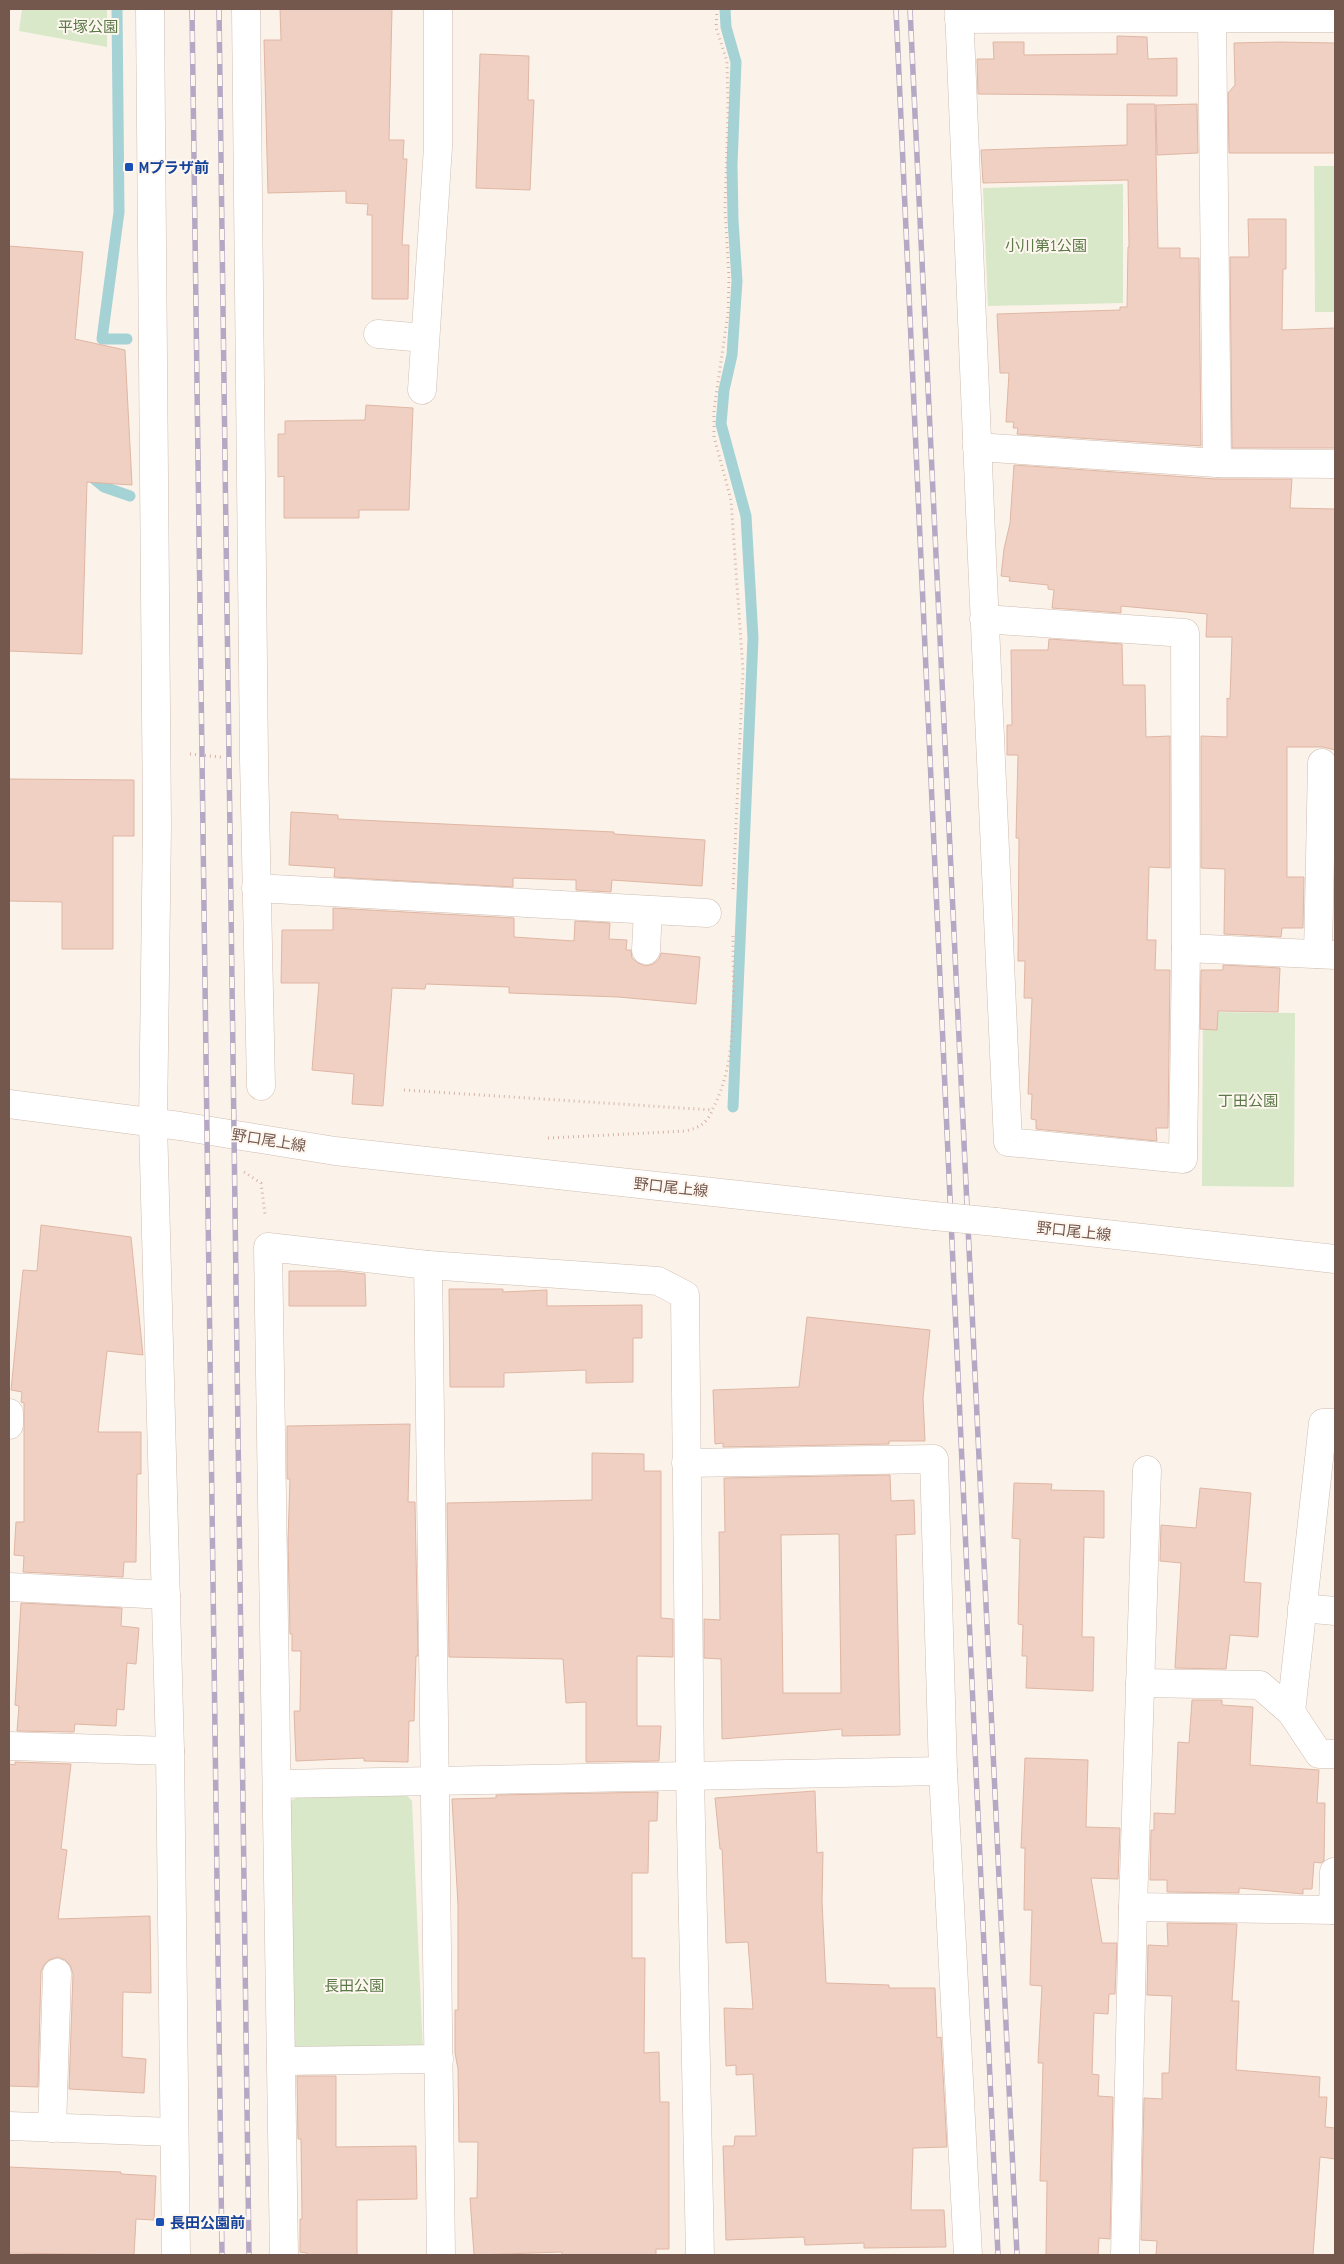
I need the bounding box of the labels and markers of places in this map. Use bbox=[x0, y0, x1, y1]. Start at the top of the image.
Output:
place label: Mプラザ前 bbox=[139, 158, 209, 177]
marker: Mプラザ前 bbox=[123, 161, 135, 173]
place label: 長田公園前 bbox=[170, 2213, 245, 2232]
marker: 長田公園前 bbox=[154, 2216, 166, 2228]

